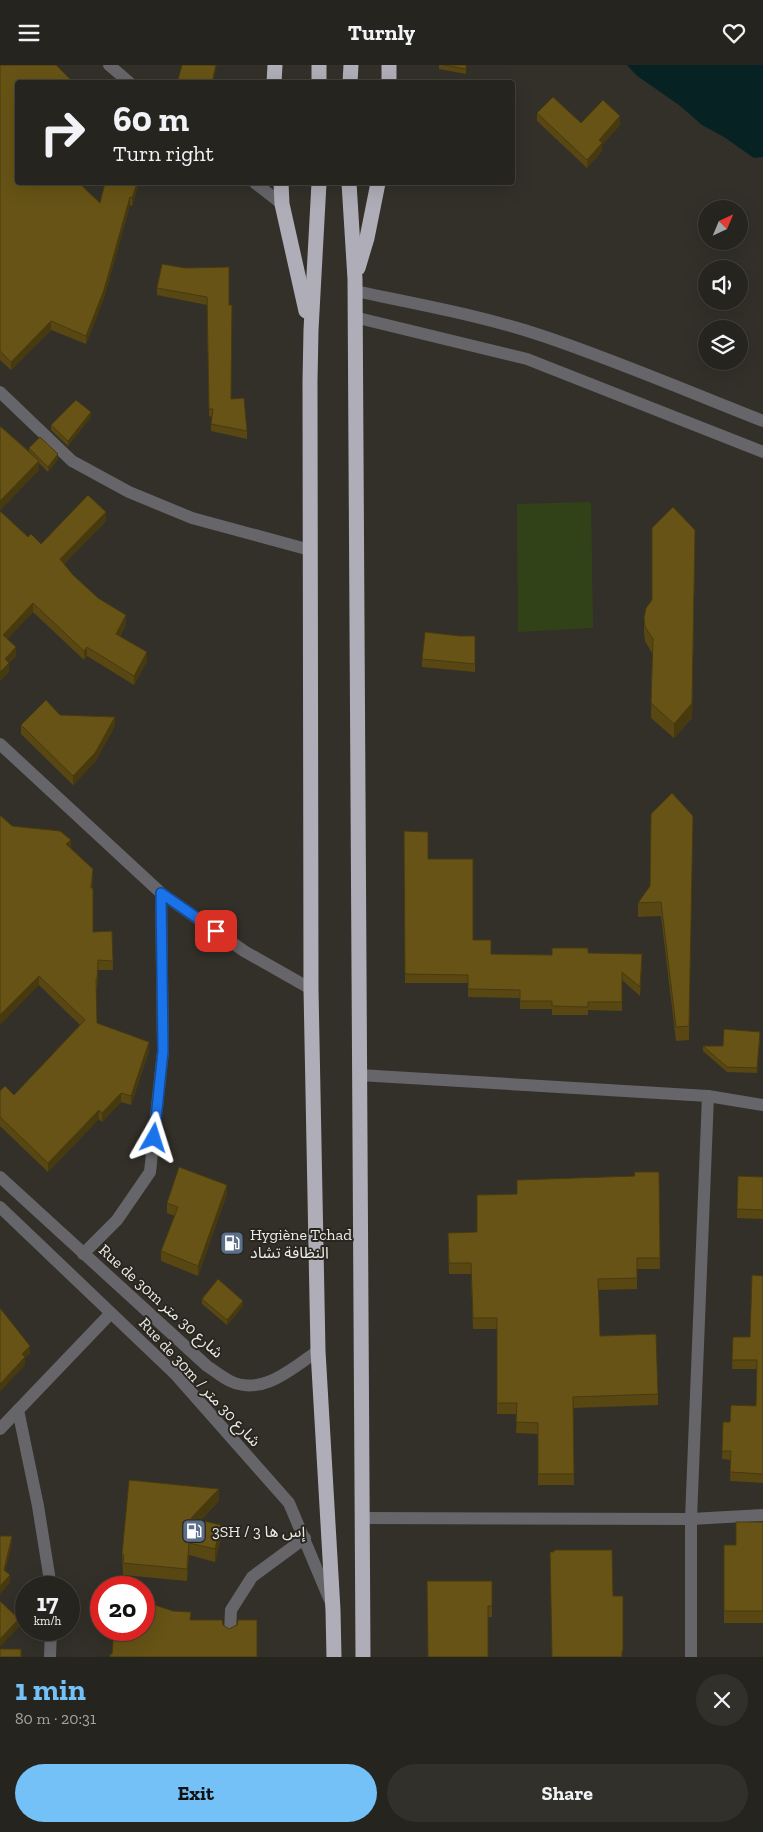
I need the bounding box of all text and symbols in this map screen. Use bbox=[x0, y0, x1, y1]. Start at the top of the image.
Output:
icon: menu bbox=[15, 19, 43, 47]
text: Turnly bbox=[348, 19, 415, 46]
icon: heart bbox=[720, 19, 748, 47]
text: 60 m bbox=[113, 98, 189, 140]
icon: right bbox=[30, 100, 95, 165]
text: Turn right bbox=[113, 140, 214, 167]
north arrow bbox=[698, 200, 748, 250]
map controls bbox=[698, 200, 748, 370]
button: sound bbox=[698, 260, 748, 310]
button: layers bbox=[698, 320, 748, 370]
pin bbox=[195, 910, 237, 952]
icon: arrive bbox=[202, 917, 230, 945]
position arrow bbox=[127, 1111, 179, 1163]
place label: Hygiène Tchad النظافة تشاد bbox=[250, 1225, 352, 1262]
fuel station icon: Hygiène Tchad النظافة تشاد bbox=[219, 1230, 245, 1256]
street label: Rue de 30m شارع 30 متر bbox=[93, 1240, 227, 1364]
street label: Rue de 30m / شارع 30 متر bbox=[133, 1313, 265, 1453]
fuel station icon: 3SH / 3 إس ها bbox=[181, 1518, 207, 1544]
place label: 3SH / 3 إس ها bbox=[212, 1522, 306, 1542]
speed limit sign: 20 bbox=[90, 1576, 155, 1641]
text: 17 bbox=[37, 1587, 58, 1617]
text: km/h bbox=[34, 1614, 61, 1628]
text: 1 min bbox=[15, 1672, 86, 1708]
button: close bbox=[696, 1674, 748, 1726]
text: 80 m · 20:31 bbox=[15, 1709, 96, 1728]
button: Exit bbox=[15, 1764, 377, 1822]
button: Share bbox=[387, 1764, 748, 1822]

